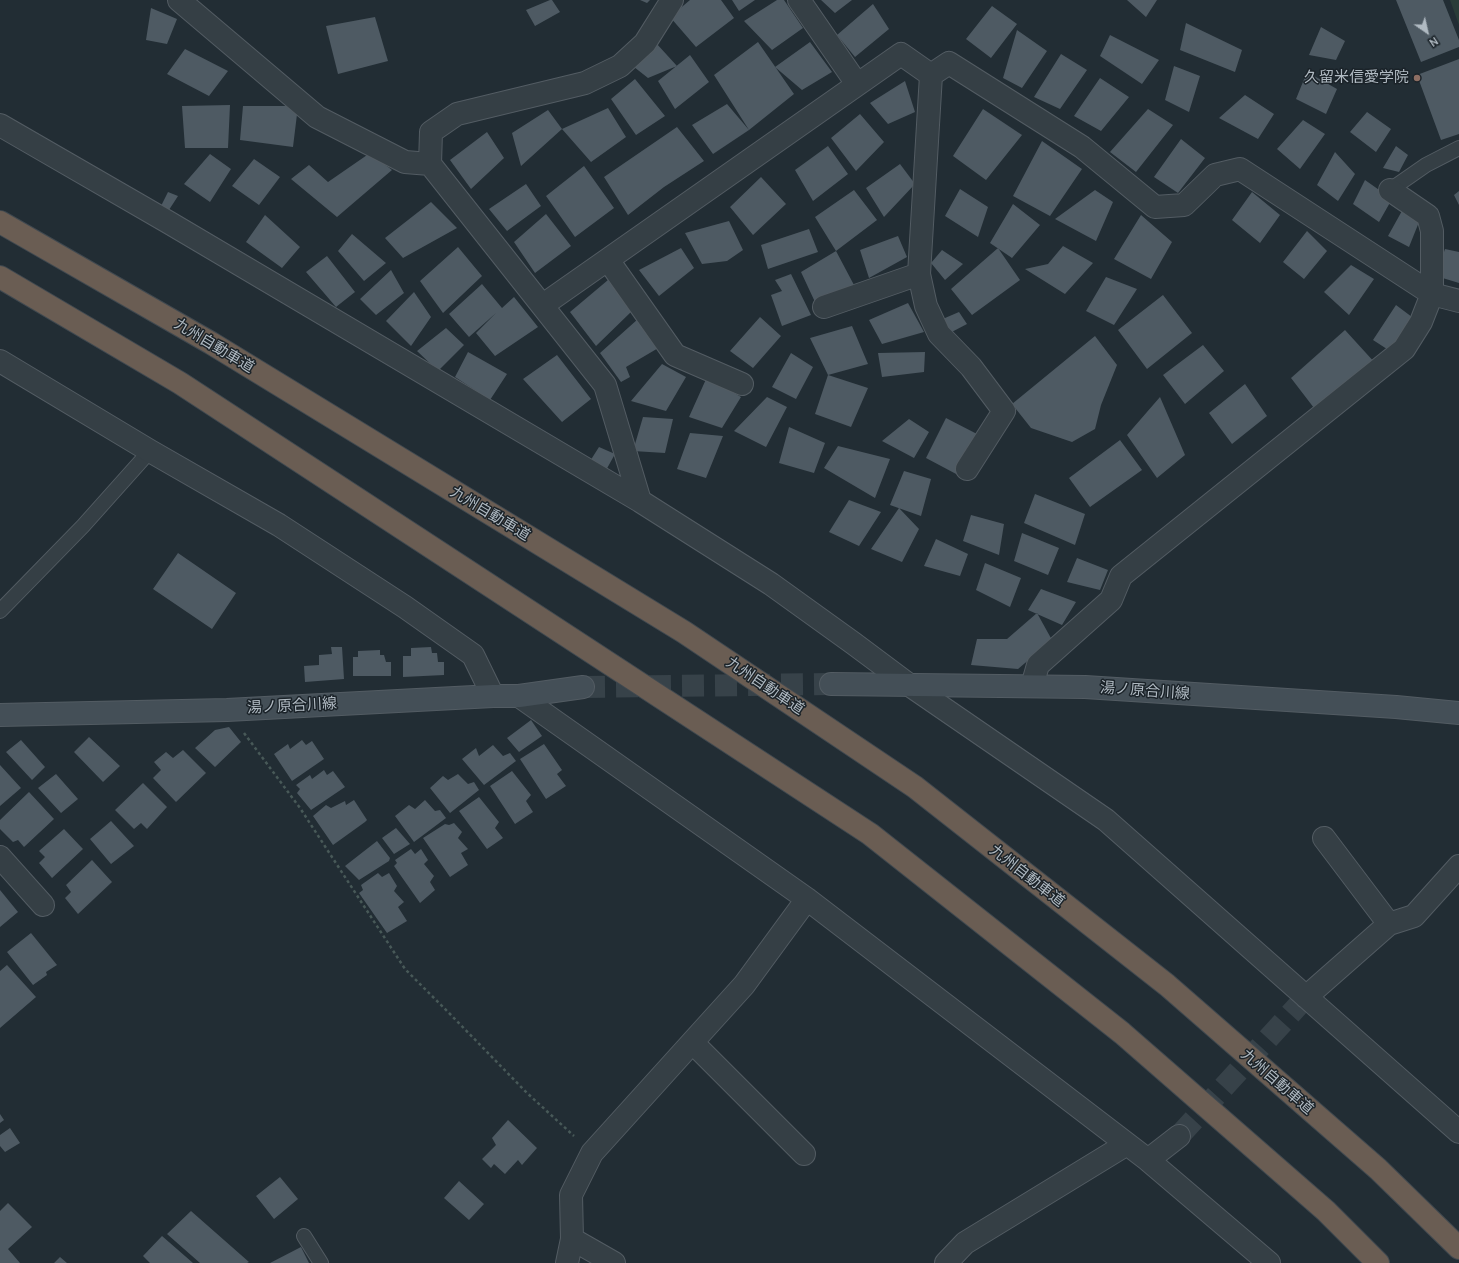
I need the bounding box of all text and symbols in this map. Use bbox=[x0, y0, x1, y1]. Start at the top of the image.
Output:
north arrow bbox=[1407, 12, 1447, 52]
text: N bbox=[1427, 34, 1441, 50]
place label: 久留米信愛学院 bbox=[1304, 69, 1409, 87]
marker: 久留米信愛学院 bbox=[1412, 73, 1422, 83]
street label: 九州自動車道 bbox=[171, 315, 257, 377]
street label: 九州自動車道 bbox=[447, 483, 533, 545]
street label: 九州自動車道 bbox=[723, 653, 807, 719]
street label: 湯ノ原合川線 bbox=[1099, 679, 1191, 703]
street label: 湯ノ原合川線 bbox=[247, 695, 337, 717]
street label: 九州自動車道 bbox=[986, 841, 1068, 911]
street label: 九州自動車道 bbox=[1237, 1046, 1317, 1118]

